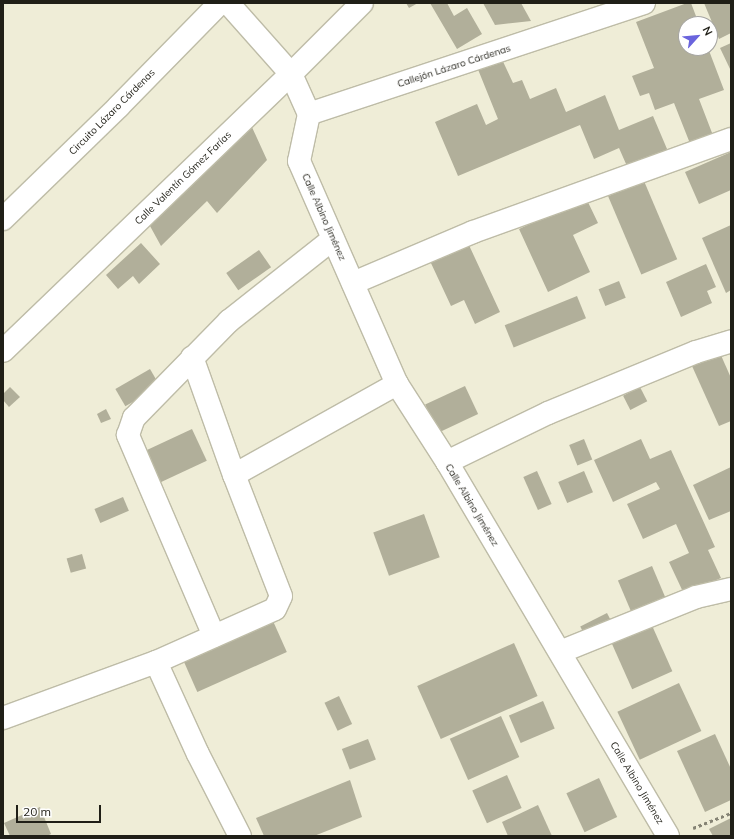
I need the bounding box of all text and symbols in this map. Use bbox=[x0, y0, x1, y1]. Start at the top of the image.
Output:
north arrow bbox=[678, 16, 718, 56]
text: N bbox=[700, 24, 716, 38]
street label: Callejón Lázaro Cárdenas bbox=[396, 42, 512, 90]
street label: Circuito Lázaro Cárdenas bbox=[66, 66, 158, 158]
street label: Calle Valentín Gómez Farías bbox=[132, 129, 234, 227]
street label: Calle Albino Jiménez bbox=[299, 172, 349, 262]
street label: Calle Albino Jiménez bbox=[443, 462, 501, 548]
street label: Calle Albino Jiménez bbox=[608, 740, 666, 826]
scale bar bbox=[18, 797, 103, 823]
text: 20 m bbox=[23, 804, 51, 819]

